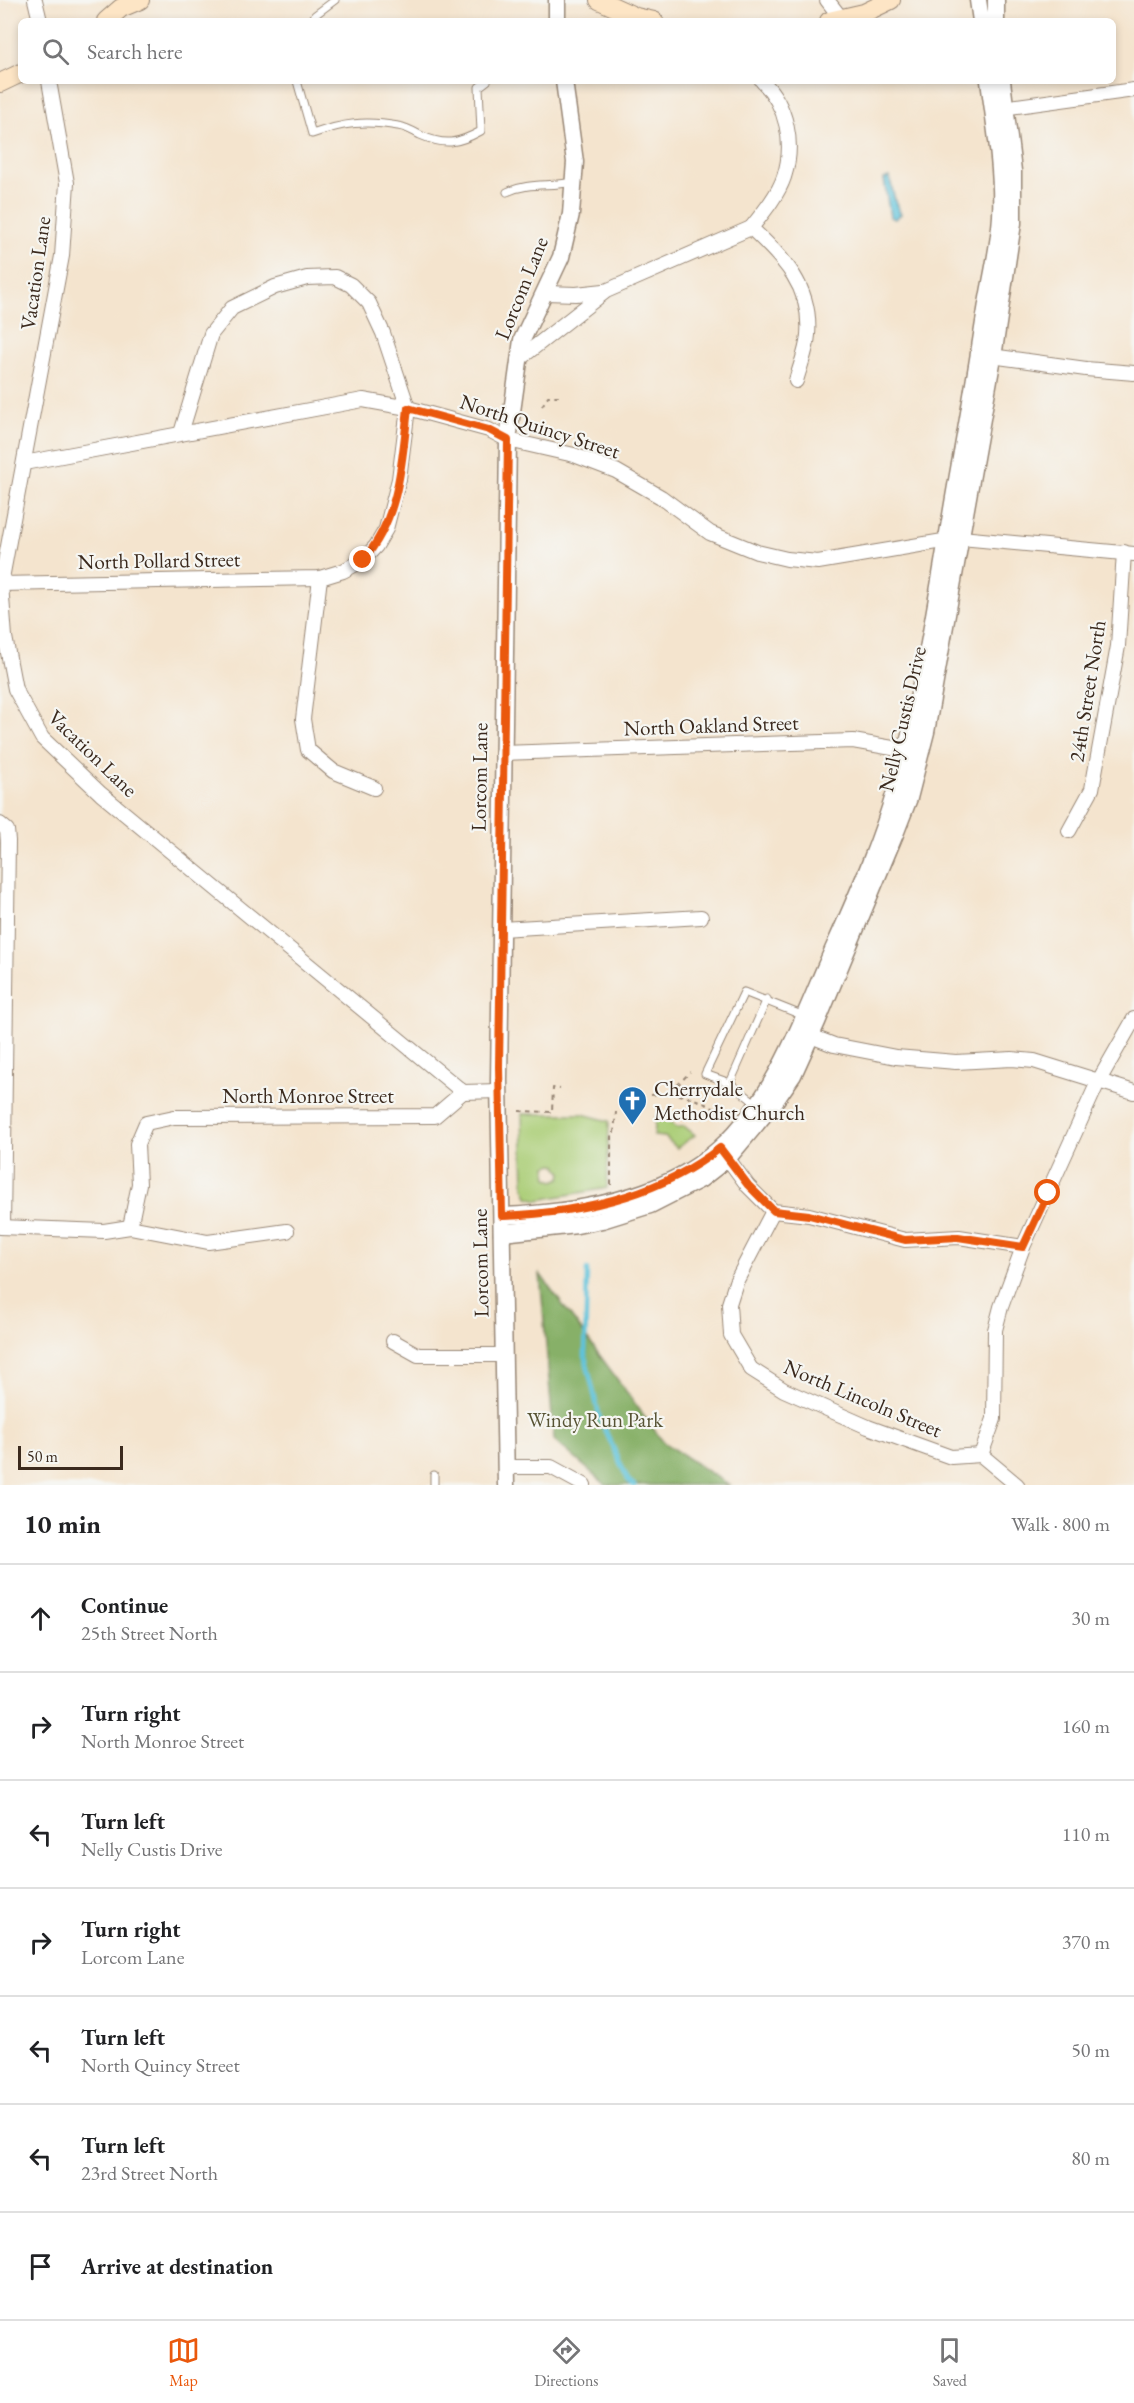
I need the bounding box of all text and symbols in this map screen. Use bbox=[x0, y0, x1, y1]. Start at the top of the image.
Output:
search box bbox=[18, 18, 1116, 84]
icon: search bbox=[39, 35, 72, 68]
text: Search here bbox=[87, 37, 182, 66]
street label: Vacation Lane bbox=[14, 214, 56, 332]
street label: Lorcom Lane bbox=[488, 233, 554, 343]
street label: North Quincy Street bbox=[456, 387, 624, 466]
street label: North Pollard Street bbox=[77, 545, 241, 575]
route end bbox=[349, 546, 375, 572]
street label: 24th Street North bbox=[1062, 618, 1112, 764]
street label: Nelly Custis Drive bbox=[872, 644, 932, 794]
street label: Vacation Lane bbox=[42, 704, 144, 802]
street label: North Oakland Street bbox=[623, 708, 800, 742]
street label: Lorcom Lane bbox=[465, 722, 493, 832]
place label: Cherrydale Methodist Church bbox=[654, 1075, 805, 1126]
street label: North Monroe Street bbox=[222, 1082, 394, 1109]
church icon: Cherrydale Methodist Church bbox=[617, 1084, 649, 1126]
route start bbox=[1034, 1179, 1060, 1205]
street label: Lorcom Lane bbox=[466, 1208, 494, 1318]
street label: North Lincoln Street bbox=[780, 1353, 946, 1444]
park label: Windy Run Park bbox=[527, 1406, 664, 1433]
scale bar bbox=[18, 1443, 123, 1470]
text: 50 m bbox=[27, 1446, 58, 1467]
text: 10 min bbox=[24, 1507, 101, 1541]
text: Walk · 800 m bbox=[1011, 1511, 1110, 1537]
text: Continue bbox=[81, 1591, 168, 1620]
icon: ahead bbox=[24, 1602, 57, 1635]
text: 30 m bbox=[1071, 1605, 1110, 1631]
text: 25th Street North bbox=[81, 1620, 218, 1646]
text: Turn right bbox=[81, 1699, 180, 1728]
icon: right bbox=[24, 1710, 57, 1743]
text: 160 m bbox=[1062, 1713, 1110, 1739]
text: North Monroe Street bbox=[81, 1728, 244, 1754]
text: Turn left bbox=[81, 1807, 165, 1836]
icon: left bbox=[24, 1818, 57, 1851]
text: 110 m bbox=[1062, 1821, 1110, 1847]
text: Nelly Custis Drive bbox=[81, 1836, 223, 1862]
text: Turn right bbox=[81, 1915, 180, 1944]
icon: right bbox=[24, 1926, 57, 1959]
text: 370 m bbox=[1062, 1929, 1110, 1955]
text: Lorcom Lane bbox=[81, 1944, 184, 1970]
text: Turn left bbox=[81, 2023, 165, 2052]
icon: left bbox=[24, 2034, 57, 2067]
text: 50 m bbox=[1071, 2037, 1110, 2063]
text: North Quincy Street bbox=[81, 2052, 240, 2078]
text: Turn left bbox=[81, 2131, 165, 2160]
icon: left bbox=[24, 2142, 57, 2175]
text: 80 m bbox=[1071, 2145, 1110, 2171]
text: 23rd Street North bbox=[81, 2160, 218, 2186]
icon: arrive bbox=[24, 2250, 57, 2283]
text: Arrive at destination bbox=[81, 2252, 273, 2281]
tab: Map bbox=[167, 2334, 200, 2391]
tab: Directions bbox=[534, 2334, 599, 2391]
tab: Saved bbox=[933, 2334, 967, 2391]

